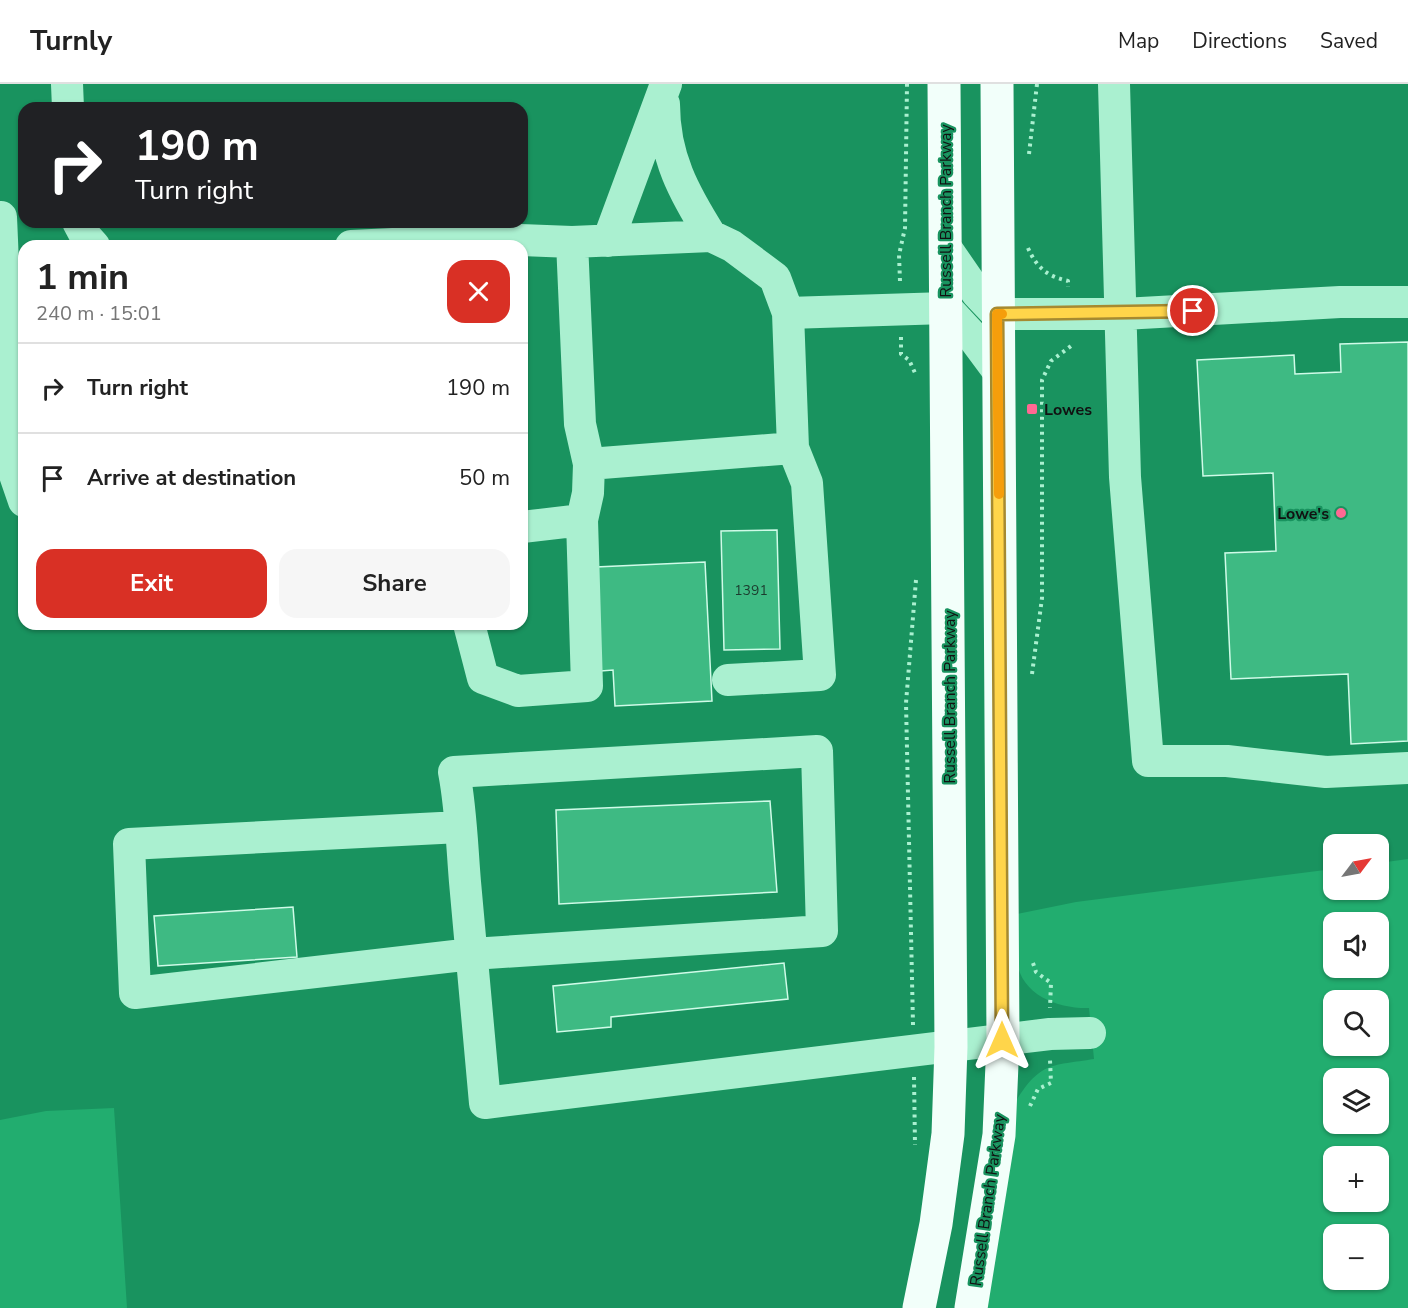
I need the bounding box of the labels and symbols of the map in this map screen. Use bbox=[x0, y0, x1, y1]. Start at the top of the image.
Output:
street label: Russell Branch Parkway bbox=[935, 124, 957, 298]
pin bbox=[1167, 285, 1218, 336]
place label: Lowes bbox=[1044, 399, 1092, 421]
marker: Lowes bbox=[1025, 402, 1039, 416]
place label: Lowe's bbox=[1277, 503, 1329, 525]
marker: Lowe's bbox=[1334, 506, 1348, 520]
house number: 1391 bbox=[734, 581, 768, 600]
street label: Russell Branch Parkway bbox=[939, 610, 961, 784]
north arrow bbox=[1323, 834, 1389, 900]
position arrow bbox=[970, 1008, 1034, 1072]
street label: Russell Branch Parkway bbox=[965, 1112, 1011, 1288]

